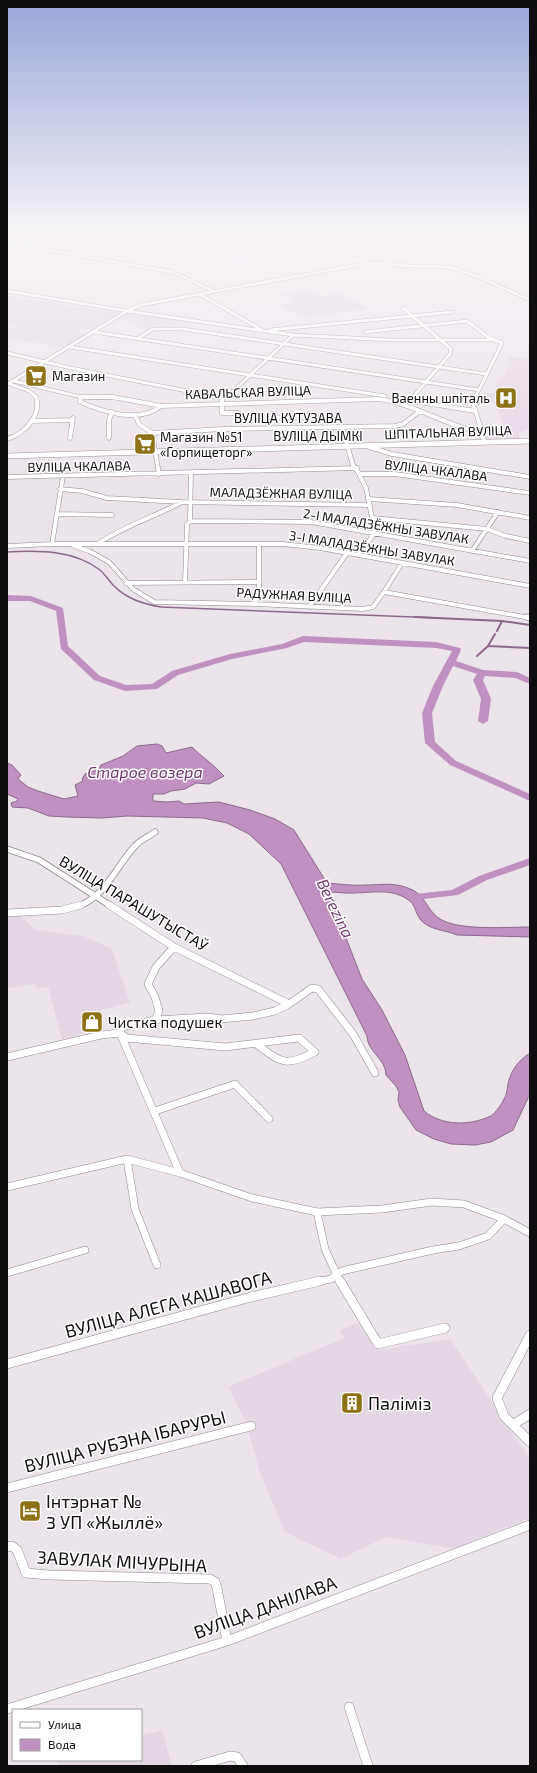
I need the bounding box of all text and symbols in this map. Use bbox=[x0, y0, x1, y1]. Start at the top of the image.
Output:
supermarket icon: Магазин bbox=[23, 363, 49, 389]
place label: Магазин bbox=[52, 368, 105, 384]
street label: КАВАЛЬСКАЯ ВУЛІЦА bbox=[185, 382, 311, 402]
hospital icon: Ваенны шпіталь bbox=[493, 385, 519, 411]
place label: Ваенны шпіталь bbox=[392, 390, 490, 406]
street label: ВУЛІЦА КУТУЗАВА bbox=[234, 410, 342, 426]
street label: ШПІТАЛЬНАЯ ВУЛІЦА bbox=[384, 422, 512, 442]
street label: ВУЛІЦА ДЫМКІ bbox=[273, 428, 363, 444]
place label: Магазин №51 «Горпищеторг» bbox=[160, 429, 252, 460]
supermarket icon: Магазин №51 «Горпищеторг» bbox=[132, 431, 158, 457]
street label: ВУЛІЦА ЧКАЛАВА bbox=[384, 456, 488, 484]
street label: ВУЛІЦА ЧКАЛАВА bbox=[27, 457, 131, 475]
street label: МАЛАДЗЁЖНАЯ ВУЛІЦА bbox=[210, 484, 352, 502]
street label: 2-І МАЛАДЗЁЖНЫ ЗАВУЛАК bbox=[302, 505, 470, 547]
street label: 3-І МАЛАДЗЁЖНЫ ЗАВУЛАК bbox=[288, 527, 456, 569]
street label: РАДУЖНАЯ ВУЛІЦА bbox=[236, 584, 352, 606]
water label: Старое возера bbox=[87, 762, 203, 781]
street label: ВУЛІЦА ПАРАШУТЫСТАЎ bbox=[56, 851, 212, 955]
water label: Berezina bbox=[313, 875, 359, 941]
shop icon: Чистка подушек bbox=[79, 1009, 105, 1035]
place label: Чистка подушек bbox=[108, 1013, 222, 1032]
street label: ВУЛІЦА АЛЕГА КАШАВОГА bbox=[62, 1266, 274, 1342]
building icon: Паліміз bbox=[339, 1390, 365, 1416]
place label: Паліміз bbox=[368, 1392, 432, 1414]
street label: ВУЛІЦА РУБЭНА ІБАРУРЫ bbox=[22, 1405, 228, 1477]
place label: Інтэрнат № 3 УП «Жыллё» bbox=[46, 1490, 163, 1533]
hotel icon: Інтэрнат № 3 УП «Жыллё» bbox=[17, 1498, 43, 1524]
street label: ЗАВУЛАК МІЧУРЫНА bbox=[36, 1546, 208, 1576]
street label: ВУЛІЦА ДАНІЛАВА bbox=[191, 1571, 340, 1643]
legend bbox=[12, 1709, 142, 1761]
text: Улица bbox=[48, 1717, 81, 1731]
text: Вода bbox=[48, 1737, 76, 1751]

